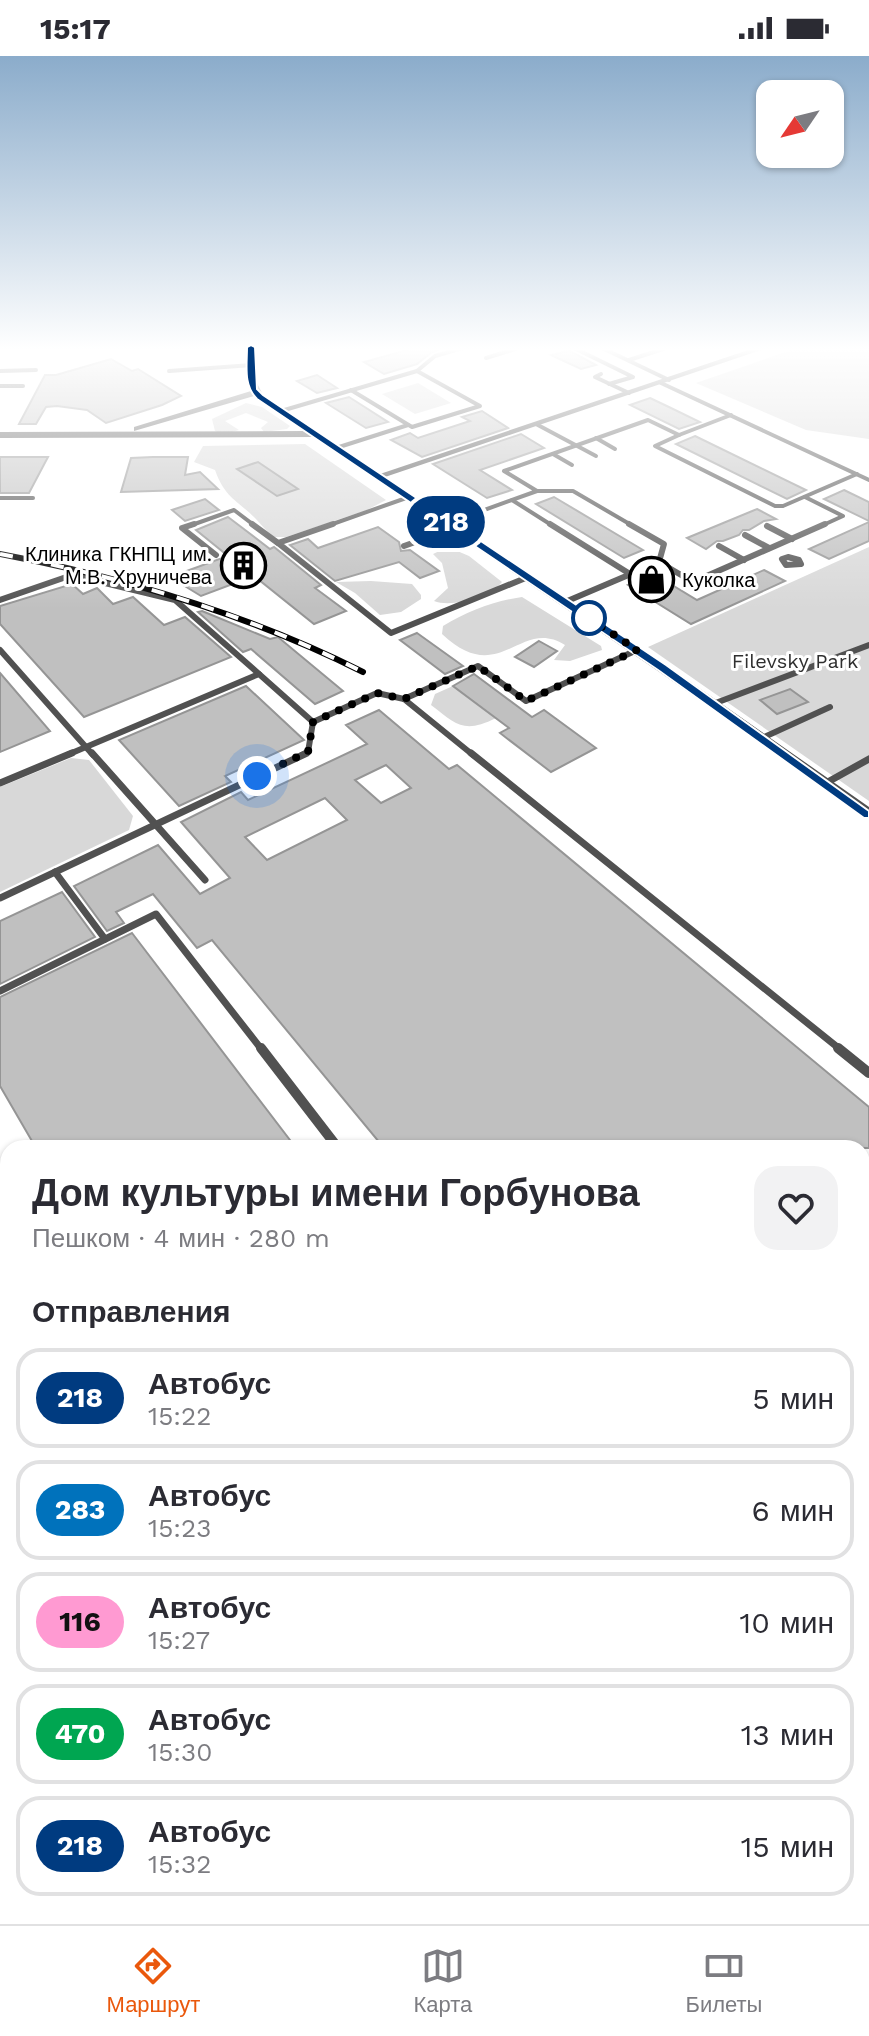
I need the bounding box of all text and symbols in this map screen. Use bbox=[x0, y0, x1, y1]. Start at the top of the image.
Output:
text: 15:17 bbox=[40, 11, 111, 46]
north arrow bbox=[756, 80, 844, 168]
map controls bbox=[756, 80, 844, 168]
line badge: 218 bbox=[400, 496, 492, 548]
text: 218 bbox=[423, 505, 469, 538]
building icon: Клиника ГКНПЦ им. М.В. Хруничева bbox=[219, 541, 267, 589]
place label: Клиника ГКНПЦ им. М.В. Хруничева bbox=[25, 542, 213, 589]
shop icon: Куколка bbox=[627, 556, 675, 604]
place label: Куколка bbox=[682, 568, 756, 592]
unlabelled marker bbox=[572, 601, 606, 635]
park label: Filevsky Park bbox=[732, 649, 858, 673]
your location bbox=[237, 756, 277, 796]
button: heart bbox=[754, 1166, 838, 1250]
text: Дом культуры имени Горбунова bbox=[32, 1171, 640, 1215]
text: Пешком · 4 мин · 280 m bbox=[32, 1223, 330, 1253]
text: Отправления bbox=[32, 1294, 231, 1329]
text: Автобус bbox=[148, 1366, 271, 1401]
text: 218 bbox=[57, 1381, 103, 1414]
text: 5 мин bbox=[752, 1381, 834, 1416]
text: 15:22 bbox=[148, 1401, 211, 1431]
text: Автобус bbox=[148, 1478, 271, 1513]
text: 283 bbox=[55, 1493, 105, 1526]
text: 6 мин bbox=[752, 1493, 834, 1528]
text: 15:23 bbox=[148, 1513, 211, 1543]
text: Автобус bbox=[148, 1590, 271, 1625]
text: 116 bbox=[59, 1605, 101, 1638]
text: 10 мин bbox=[739, 1605, 834, 1640]
text: 15:27 bbox=[148, 1625, 210, 1655]
text: Автобус bbox=[148, 1702, 271, 1737]
text: 470 bbox=[54, 1717, 106, 1750]
text: 13 мин bbox=[741, 1717, 834, 1752]
text: 15:30 bbox=[148, 1737, 212, 1767]
text: Автобус bbox=[148, 1814, 271, 1849]
text: 218 bbox=[57, 1829, 103, 1862]
text: 15 мин bbox=[741, 1829, 834, 1864]
text: 15:32 bbox=[148, 1849, 211, 1879]
tab: Маршрут bbox=[107, 1944, 200, 2018]
tab: Карта bbox=[413, 1944, 472, 2018]
tab: Билеты bbox=[685, 1944, 762, 2018]

